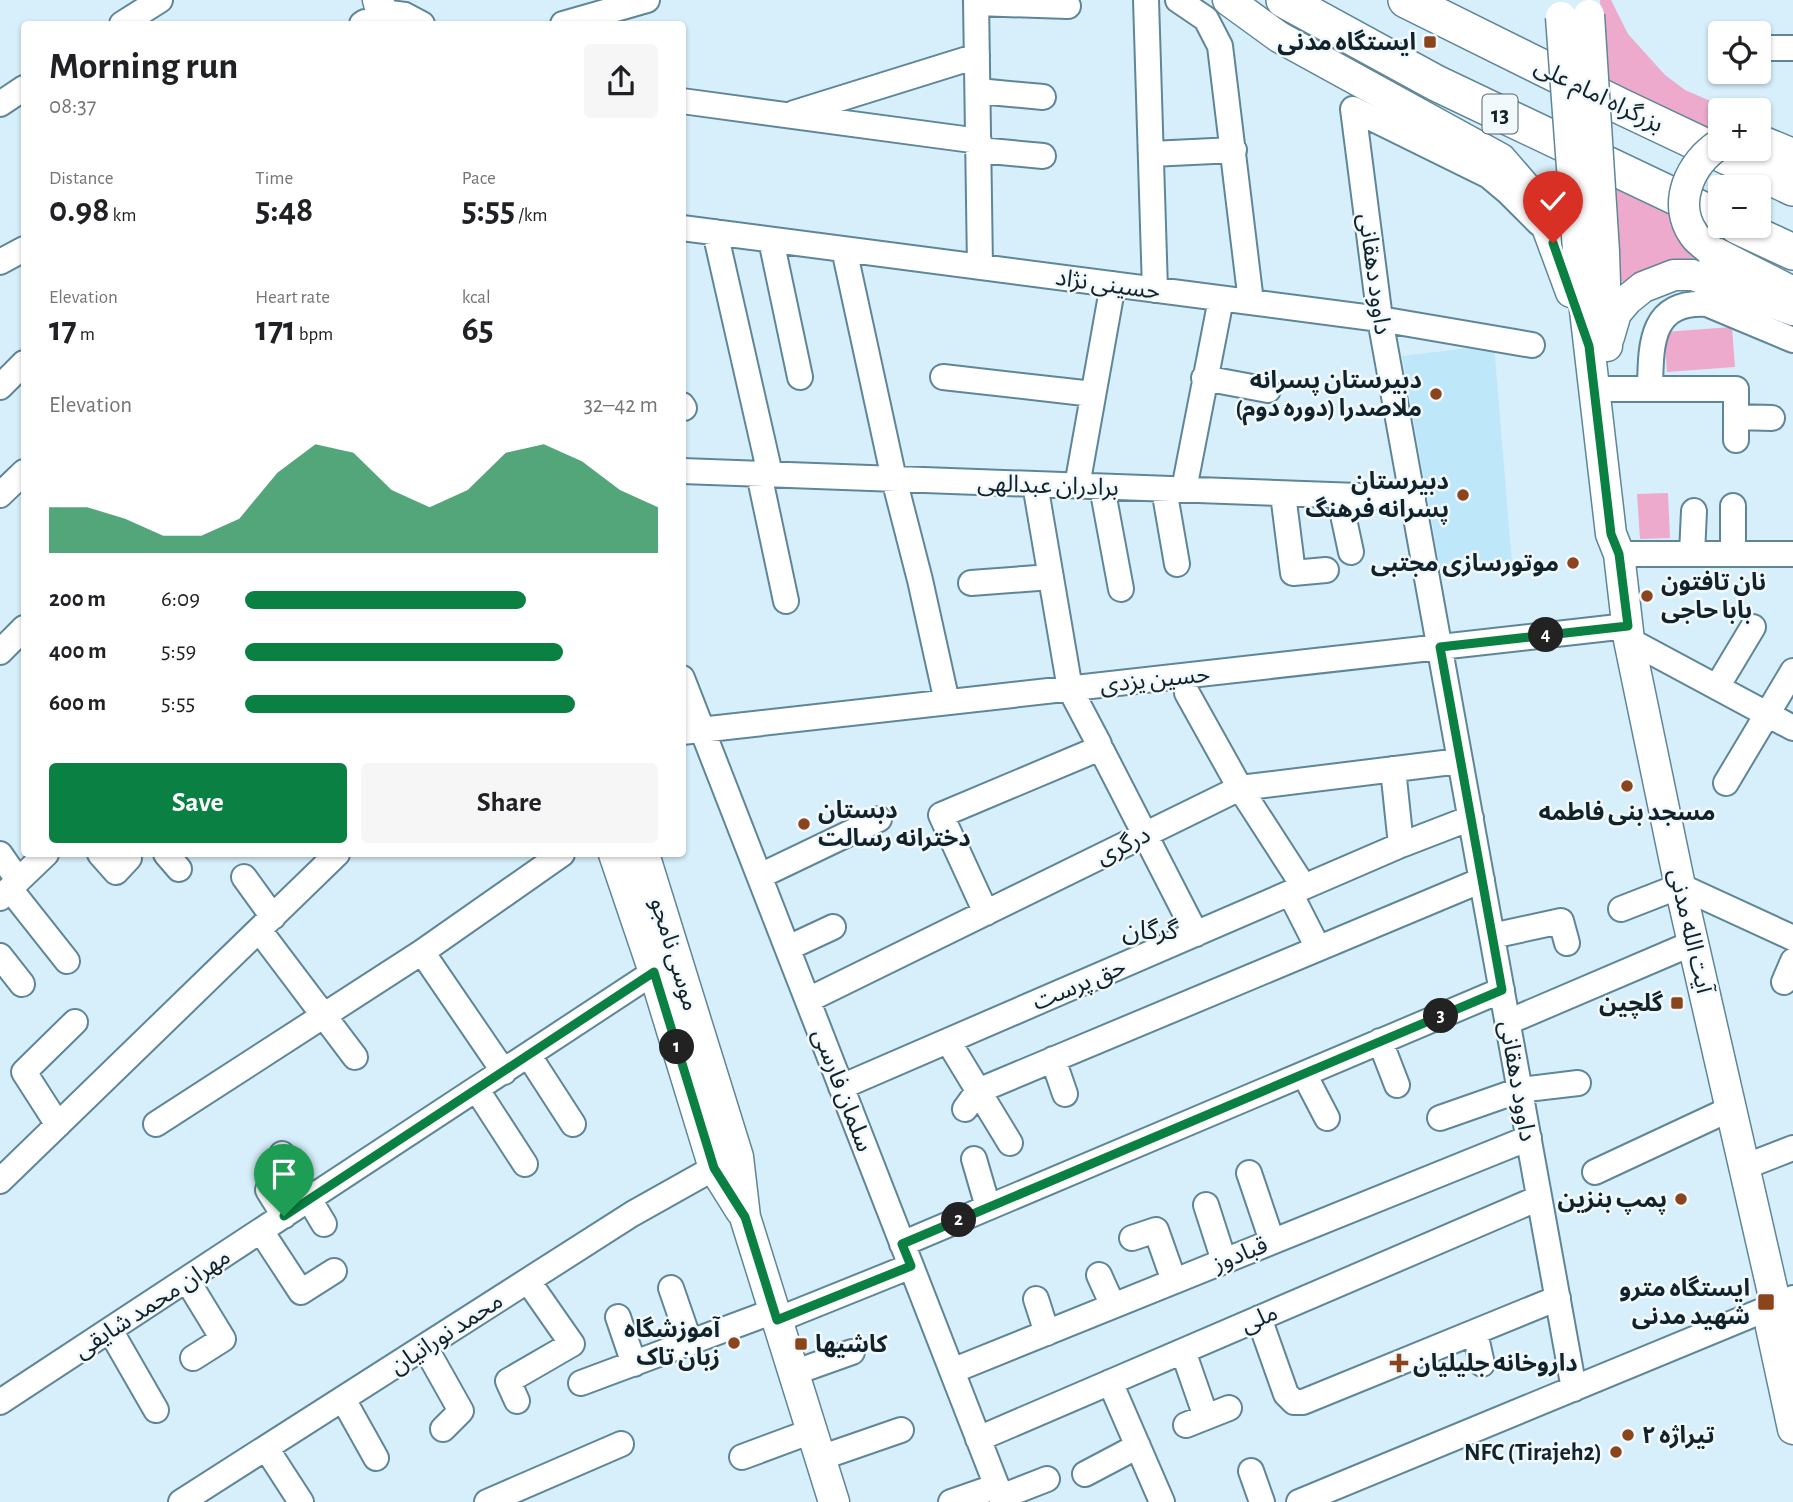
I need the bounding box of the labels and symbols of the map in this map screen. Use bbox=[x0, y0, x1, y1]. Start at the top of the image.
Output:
place label: ایستگاه مدنی bbox=[1277, 29, 1416, 56]
marker: ایستگاه مدنی bbox=[1422, 34, 1438, 50]
street label: بزرگراه امام علی bbox=[1528, 54, 1667, 142]
road number: 13 bbox=[1482, 94, 1518, 134]
pin bbox=[1523, 171, 1583, 243]
street label: داوود دهقانی bbox=[1353, 212, 1394, 336]
street label: حسینی نژاد bbox=[1054, 266, 1162, 305]
place label: دبيرستان پسرانه ملاصدرا (دوره دوم) bbox=[1235, 369, 1422, 426]
marker: دبيرستان پسرانه ملاصدرا (دوره دوم) bbox=[1428, 386, 1444, 402]
place label: دبیرستان پسرانه فرهنگ bbox=[1305, 470, 1449, 525]
street label: برادران عبدالهی bbox=[977, 472, 1119, 501]
marker: دبیرستان پسرانه فرهنگ bbox=[1455, 487, 1471, 503]
place label: موتورسازی مجتبی bbox=[1371, 552, 1559, 577]
marker: موتورسازی مجتبی bbox=[1565, 555, 1581, 571]
place label: نان تافتون بابا حاجی bbox=[1661, 570, 1766, 624]
marker: نان تافتون بابا حاجی bbox=[1639, 588, 1655, 604]
pin: 4 bbox=[1528, 618, 1564, 652]
street label: حسین یزدی bbox=[1099, 662, 1211, 699]
marker: مسجد بنی فاطمه bbox=[1619, 778, 1635, 794]
place label: دبستان دخترانه رسالت bbox=[818, 799, 971, 852]
place label: مسجد بنی فاطمه bbox=[1539, 800, 1715, 826]
marker: دبستان دخترانه رسالت bbox=[796, 816, 812, 832]
street label: درگری bbox=[1092, 822, 1155, 870]
street label: آیت الله مدنی bbox=[1664, 866, 1718, 997]
street label: موسی نامجو bbox=[645, 895, 703, 1014]
district label: گرگان bbox=[1122, 917, 1178, 945]
street label: حق پرست bbox=[1029, 955, 1130, 1017]
place label: گلچین bbox=[1599, 990, 1664, 1019]
marker: گلچین bbox=[1669, 995, 1685, 1011]
pin: 3 bbox=[1424, 998, 1458, 1034]
street label: داوود دهقانی bbox=[1494, 1019, 1539, 1144]
street label: سلمان فارسی bbox=[807, 1026, 876, 1155]
pin: 1 bbox=[660, 1030, 694, 1064]
pin bbox=[254, 1144, 314, 1216]
place label: پمپ بنزین bbox=[1558, 1188, 1667, 1215]
marker: پمپ بنزین bbox=[1673, 1191, 1689, 1207]
pin: 2 bbox=[942, 1202, 976, 1238]
street label: قبادوز bbox=[1209, 1233, 1272, 1278]
street label: مهران محمد شایقی bbox=[70, 1245, 235, 1364]
place label: ایستگاه مترو شهید مدنی bbox=[1619, 1275, 1750, 1330]
street label: محمد نورانیان bbox=[386, 1289, 508, 1380]
marker: ایستگاه مترو شهید مدنی bbox=[1756, 1292, 1776, 1312]
street label: ملی bbox=[1237, 1301, 1281, 1337]
place label: آموزشگاه زبان تاک bbox=[624, 1316, 721, 1371]
place label: کاشیها bbox=[815, 1333, 889, 1358]
marker: آموزشگاه زبان تاک bbox=[726, 1335, 742, 1351]
marker: کاشیها bbox=[793, 1336, 809, 1352]
place label: داروخانه جلیلیان bbox=[1413, 1352, 1578, 1377]
marker: داروخانه جلیلیان bbox=[1391, 1355, 1407, 1371]
place label: تیراژه ۲ bbox=[1642, 1424, 1715, 1449]
marker: تیراژه ۲ bbox=[1620, 1427, 1636, 1443]
place label: NFC (Tirajeh2) bbox=[1464, 1441, 1602, 1465]
marker: NFC (Tirajeh2) bbox=[1608, 1444, 1624, 1460]

